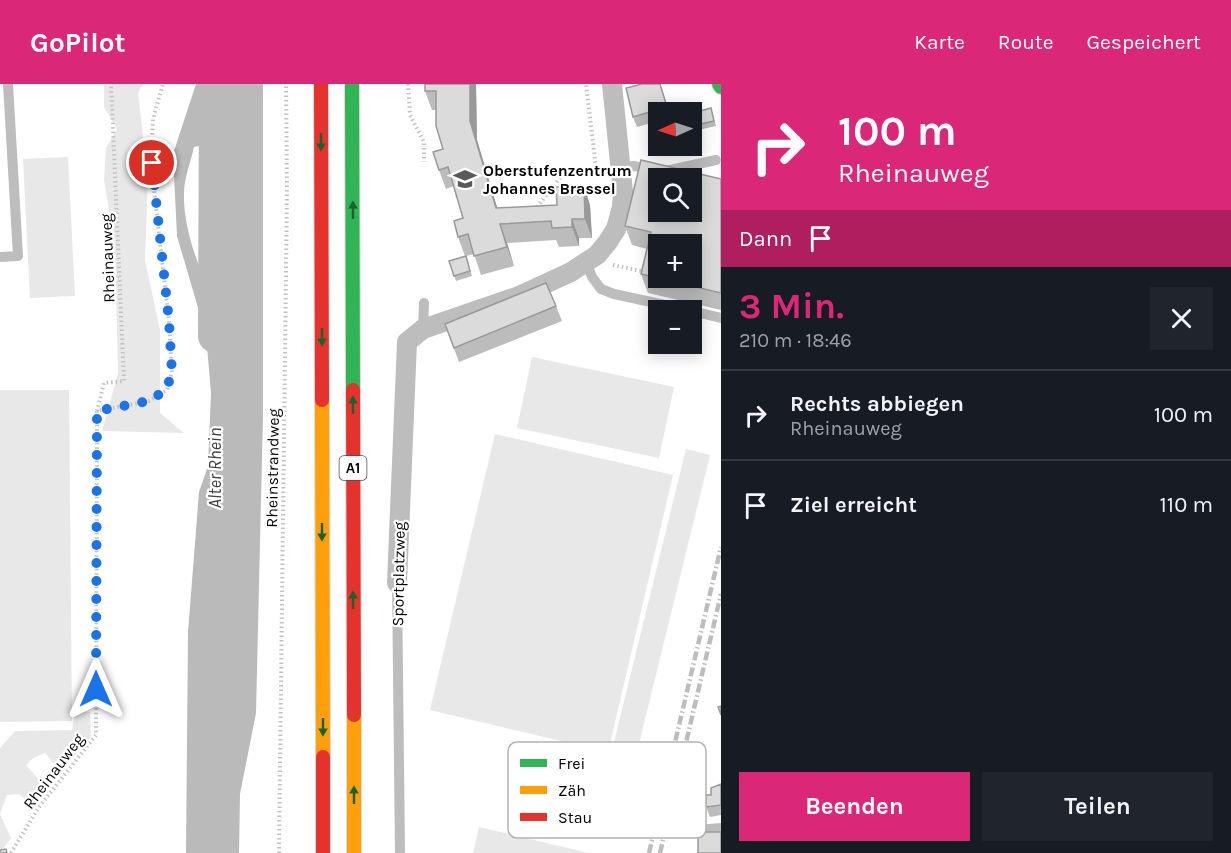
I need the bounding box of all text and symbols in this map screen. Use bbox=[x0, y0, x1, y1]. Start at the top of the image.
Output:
text: GoPilot bbox=[30, 26, 126, 59]
text: Karte bbox=[914, 30, 965, 54]
text: Route bbox=[998, 30, 1054, 54]
text: Gespeichert bbox=[1087, 30, 1201, 54]
north arrow bbox=[648, 102, 702, 156]
map controls bbox=[648, 102, 702, 354]
text: 100 m bbox=[838, 106, 957, 156]
icon: right bbox=[739, 108, 817, 186]
one-way arrow bbox=[317, 133, 326, 152]
pin bbox=[126, 137, 177, 188]
icon: arrive bbox=[135, 146, 168, 179]
text: Rheinauweg bbox=[838, 157, 989, 189]
place label: Oberstufenzentrum Johannes Brassel bbox=[483, 161, 632, 198]
school or university icon: Oberstufenzentrum Johannes Brassel bbox=[452, 166, 478, 192]
button: search bbox=[648, 168, 702, 222]
one-way arrow bbox=[348, 200, 358, 219]
street label: Rheinauweg bbox=[96, 213, 119, 303]
icon: arrive bbox=[804, 222, 837, 255]
text: Dann bbox=[739, 226, 792, 252]
button: + bbox=[648, 234, 702, 288]
text: 3 Min. bbox=[739, 285, 844, 327]
button: close bbox=[1150, 287, 1213, 350]
button: − bbox=[648, 300, 702, 354]
one-way arrow bbox=[317, 328, 327, 347]
text: 210 m · 18:46 bbox=[739, 329, 852, 352]
text: Rechts abbiegen bbox=[790, 391, 964, 417]
one-way arrow bbox=[348, 395, 358, 414]
icon: right bbox=[739, 399, 772, 432]
text: 100 m bbox=[1154, 402, 1213, 428]
street label: Rheinstrandweg bbox=[262, 408, 283, 528]
text: Rheinauweg bbox=[790, 417, 902, 440]
water label: Alter Rhein bbox=[204, 428, 226, 508]
road number: A1 bbox=[340, 456, 366, 480]
icon: arrive bbox=[739, 489, 772, 522]
text: Ziel erreicht bbox=[790, 492, 917, 518]
text: 110 m bbox=[1160, 492, 1213, 518]
street label: Sportplatzweg bbox=[388, 522, 409, 626]
one-way arrow bbox=[317, 523, 327, 542]
one-way arrow bbox=[348, 590, 358, 609]
position arrow bbox=[64, 657, 128, 721]
one-way arrow bbox=[318, 718, 328, 737]
street label: Rheinauweg bbox=[19, 730, 88, 813]
legend bbox=[508, 742, 706, 838]
text: Frei bbox=[558, 754, 585, 773]
button: Beenden bbox=[739, 772, 970, 841]
button: Teilen bbox=[982, 772, 1213, 841]
text: Zäh bbox=[558, 781, 586, 800]
one-way arrow bbox=[349, 785, 359, 804]
text: Stau bbox=[558, 808, 592, 827]

